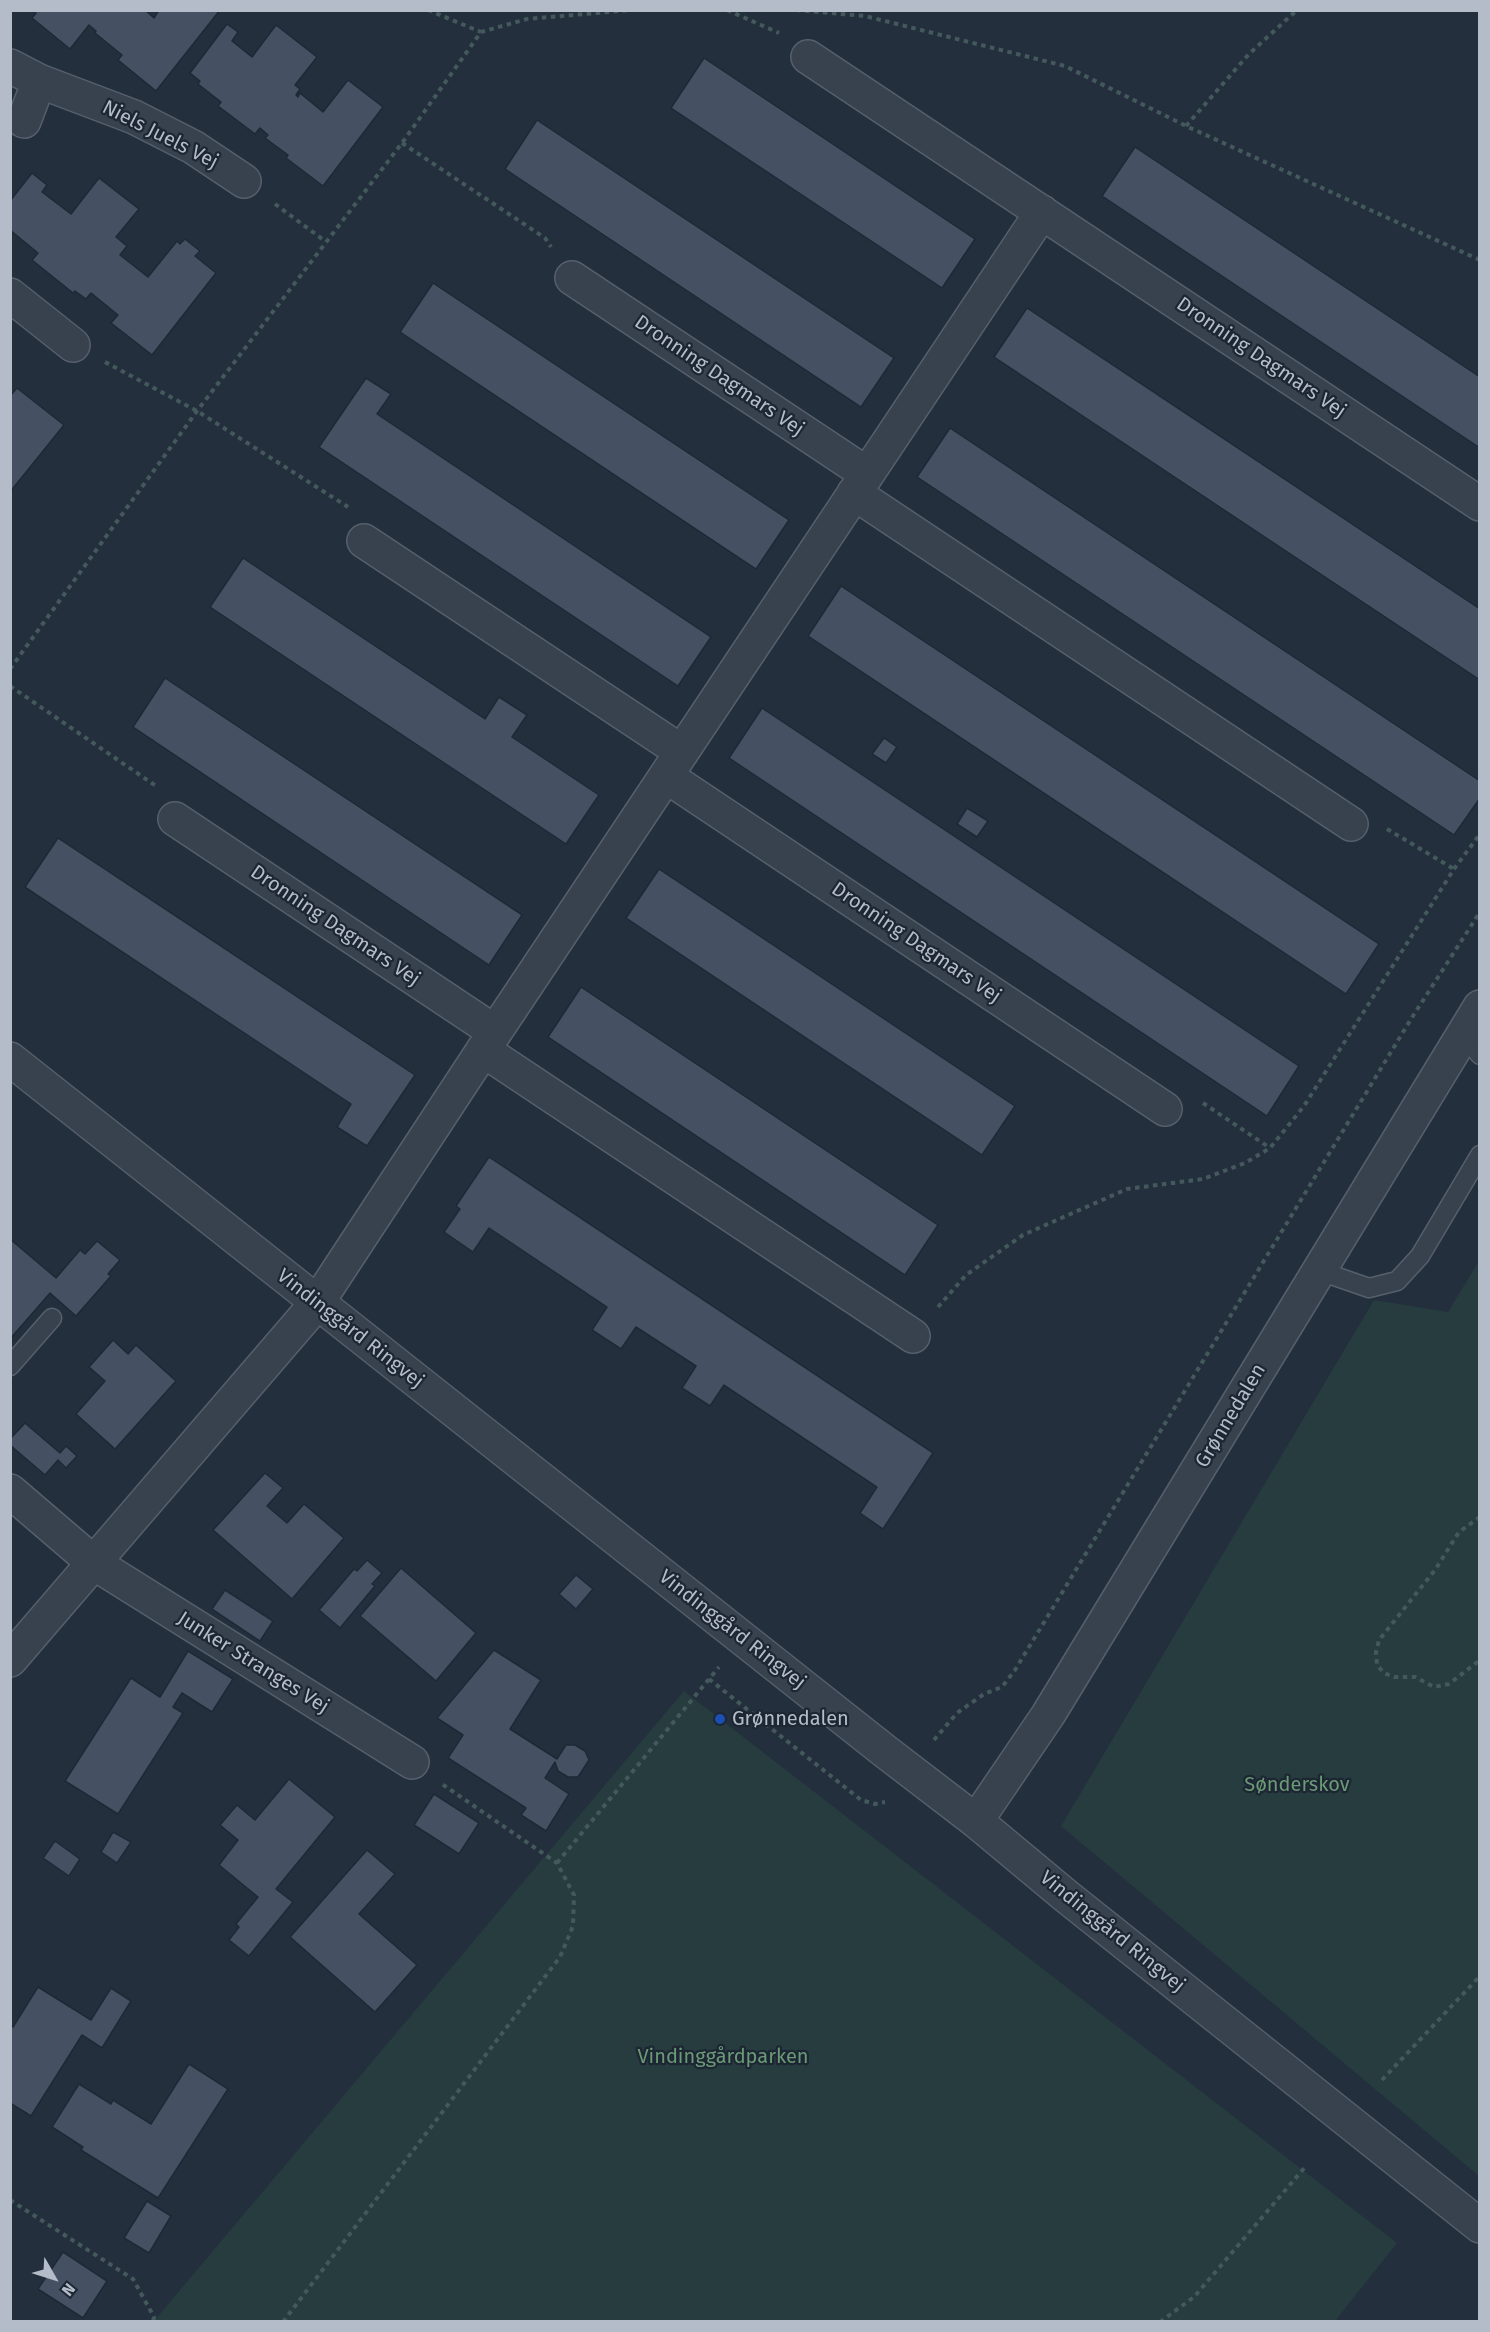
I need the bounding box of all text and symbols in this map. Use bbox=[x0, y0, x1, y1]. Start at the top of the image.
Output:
street label: Niels Juels Vej bbox=[98, 95, 222, 175]
street label: Dronning Dagmars Vej bbox=[1172, 292, 1350, 424]
street label: Dronning Dagmars Vej bbox=[630, 310, 808, 442]
street label: Dronning Dagmars Vej bbox=[246, 860, 424, 992]
street label: Dronning Dagmars Vej bbox=[827, 877, 1005, 1009]
street label: Vindinggård Ringvej bbox=[272, 1264, 428, 1394]
street label: Grønnedalen bbox=[1191, 1360, 1271, 1472]
street label: Vindinggård Ringvej bbox=[654, 1565, 810, 1695]
street label: Junker Stranges Vej bbox=[173, 1607, 333, 1719]
place label: Grønnedalen bbox=[732, 1707, 849, 1731]
marker: Grønnedalen bbox=[713, 1712, 727, 1726]
park label: Sønderskov bbox=[1244, 1773, 1350, 1797]
street label: Vindinggård Ringvej bbox=[1035, 1866, 1189, 1998]
park label: Vindinggårdparken bbox=[637, 2045, 809, 2069]
north arrow bbox=[24, 2248, 84, 2308]
text: N bbox=[58, 2280, 79, 2300]

